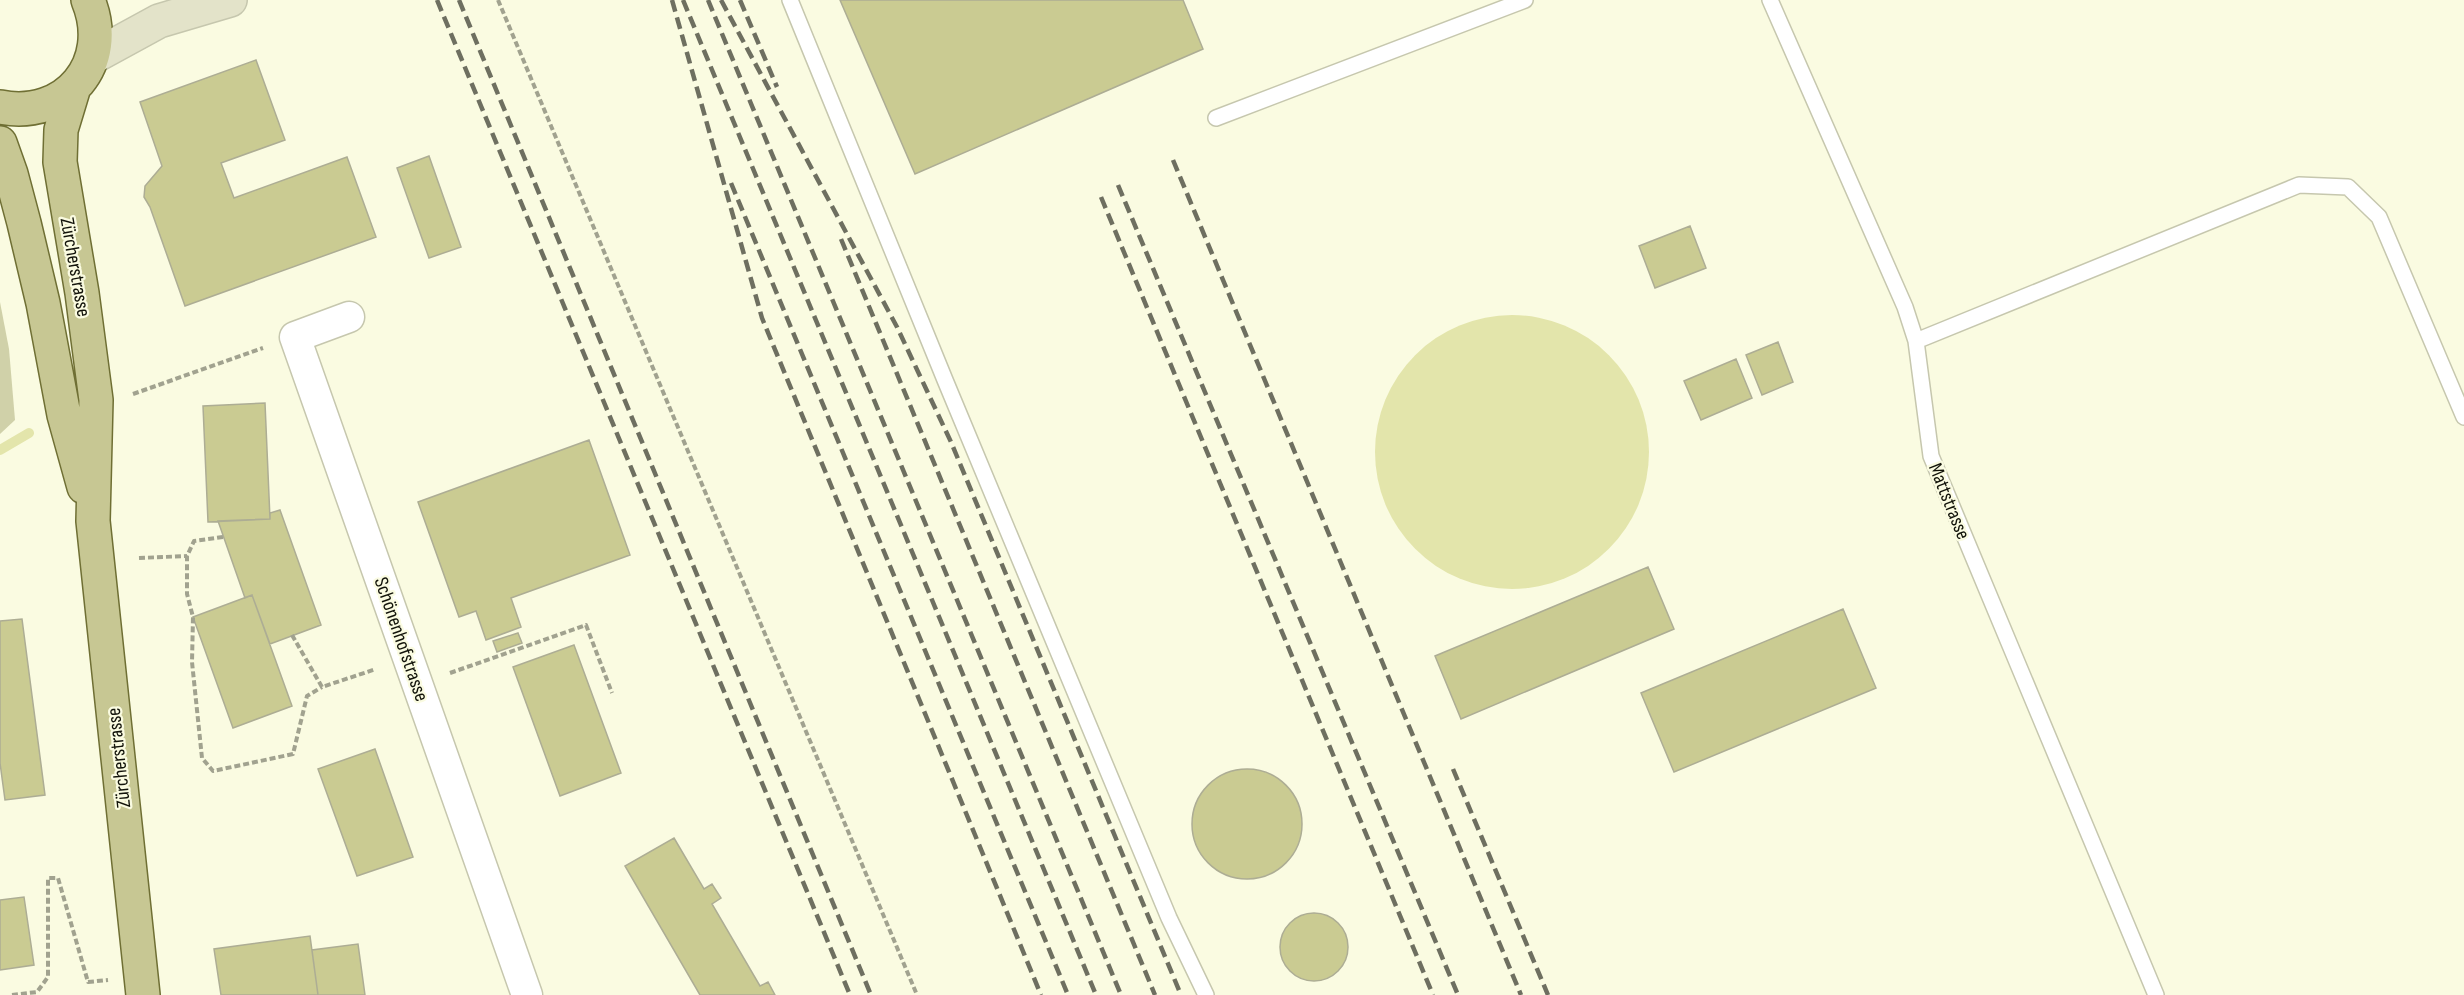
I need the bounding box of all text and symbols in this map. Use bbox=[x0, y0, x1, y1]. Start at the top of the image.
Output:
street label: Zürcherstrasse bbox=[54, 216, 96, 319]
street label: Mattstrasse bbox=[1923, 460, 1975, 543]
street label: Schönenhofstrasse bbox=[369, 574, 434, 705]
street label: Zürcherstrasse bbox=[102, 707, 136, 809]

